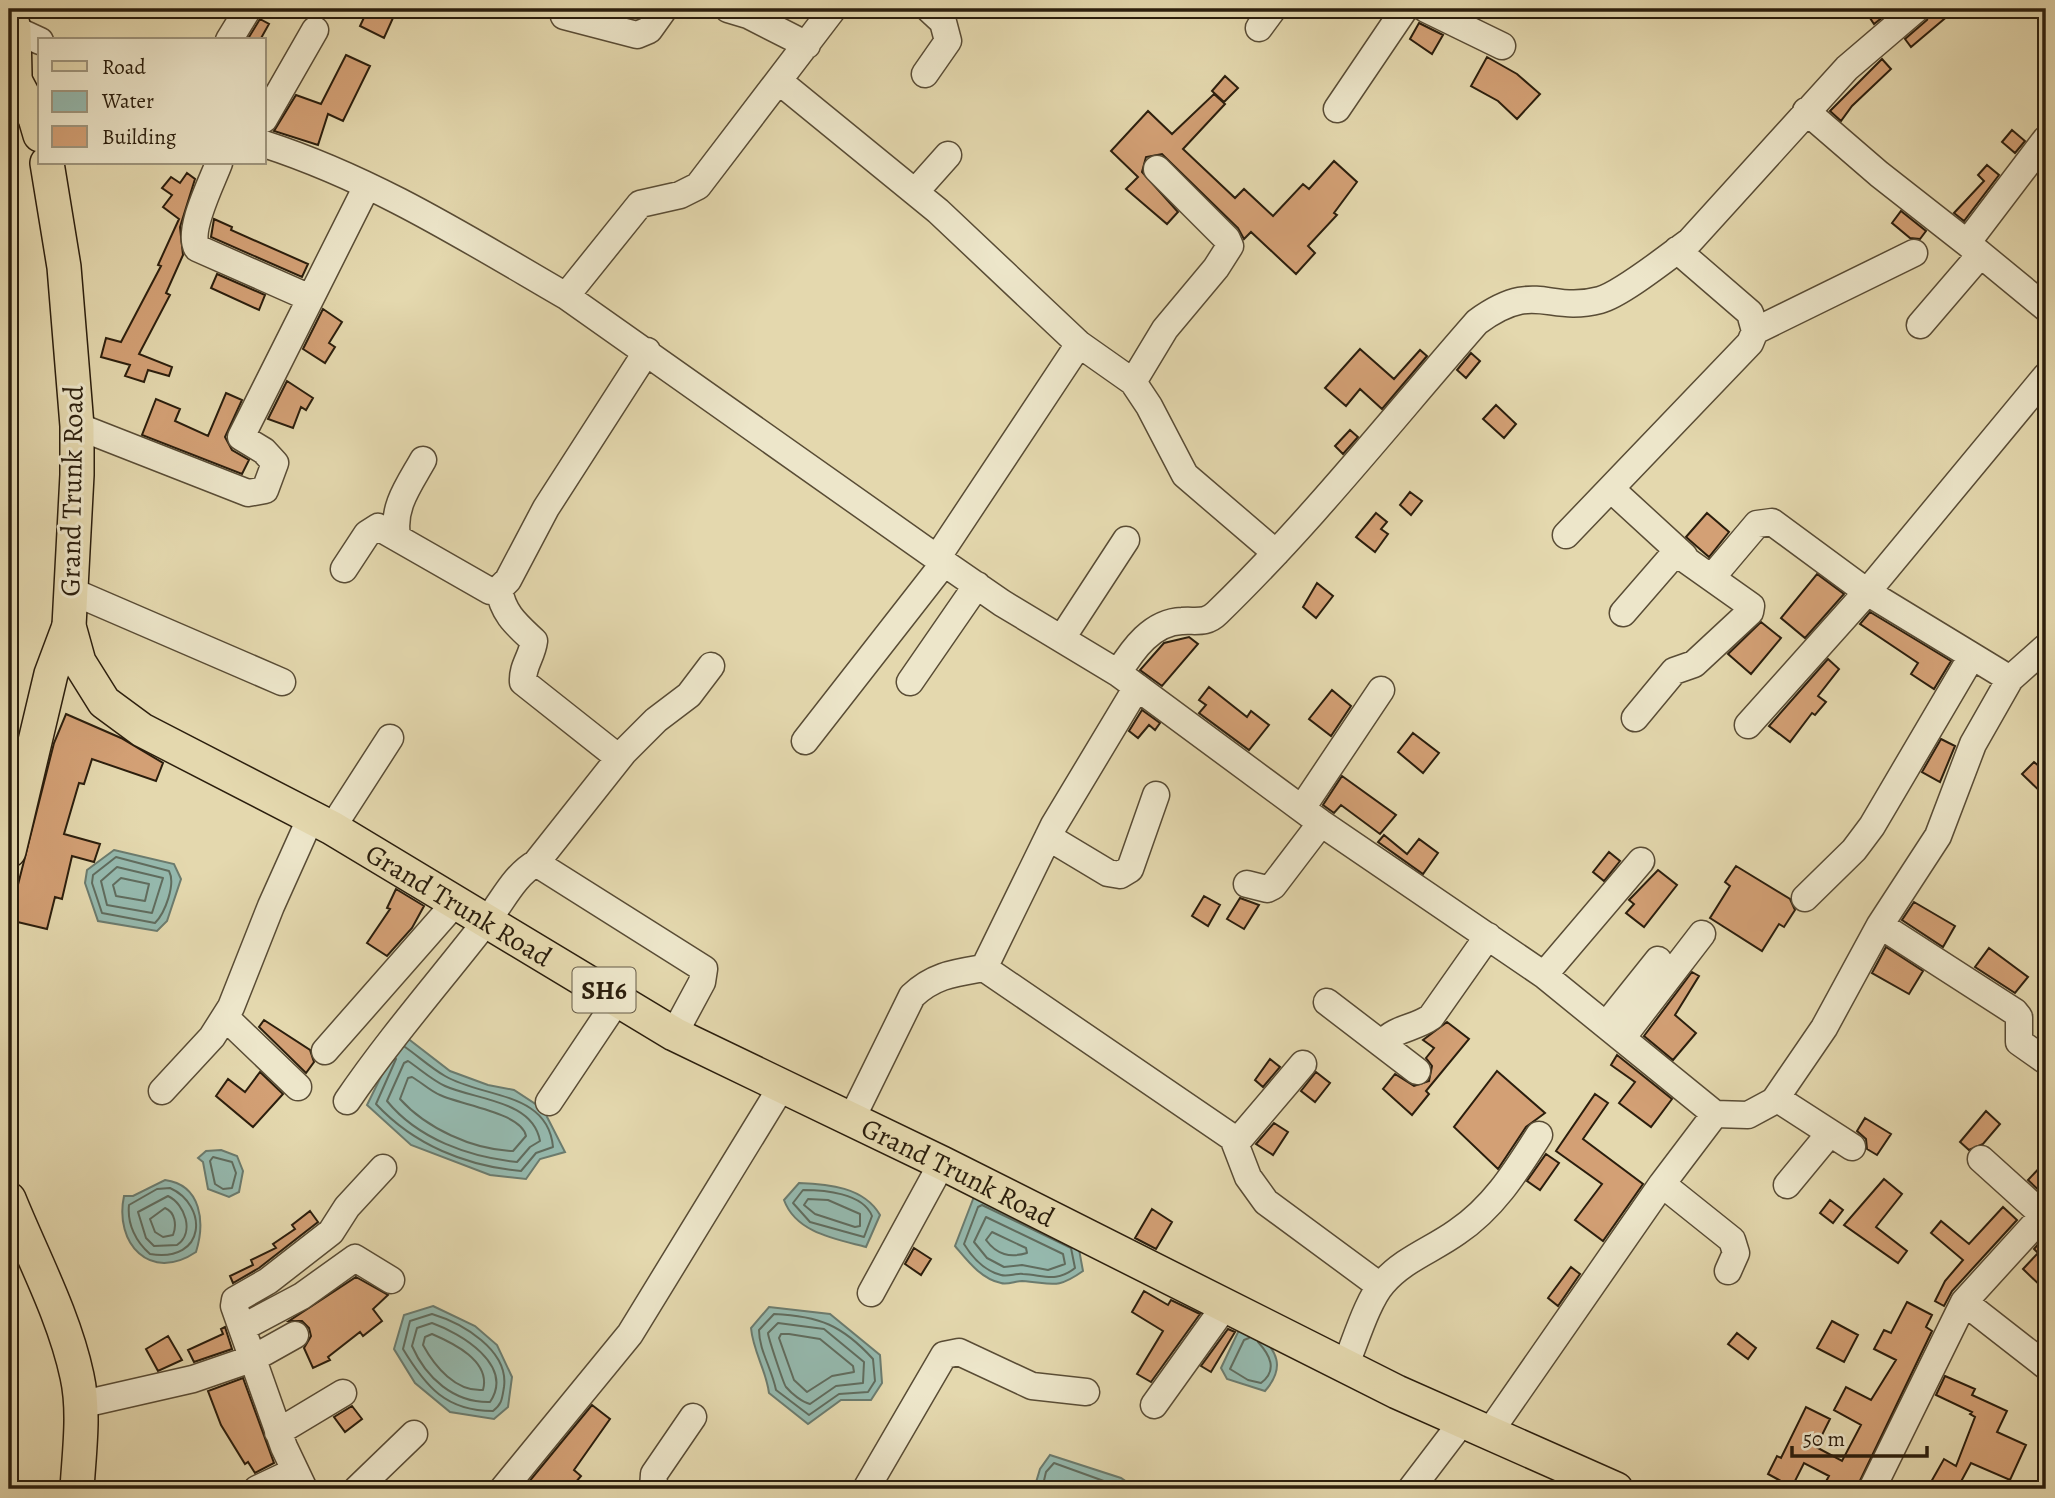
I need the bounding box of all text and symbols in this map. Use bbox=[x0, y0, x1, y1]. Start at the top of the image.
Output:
legend bbox=[38, 38, 266, 164]
text: Road bbox=[102, 53, 146, 81]
text: Water bbox=[101, 87, 154, 115]
text: Building bbox=[102, 123, 177, 151]
street label: Grand Trunk Road bbox=[51, 384, 93, 597]
street label: Grand Trunk Road bbox=[358, 835, 560, 977]
road number: SH6 bbox=[572, 967, 636, 1012]
street label: Grand Trunk Road bbox=[855, 1109, 1062, 1237]
scale bar bbox=[1792, 1414, 1927, 1458]
text: 50 m bbox=[1803, 1425, 1845, 1453]

